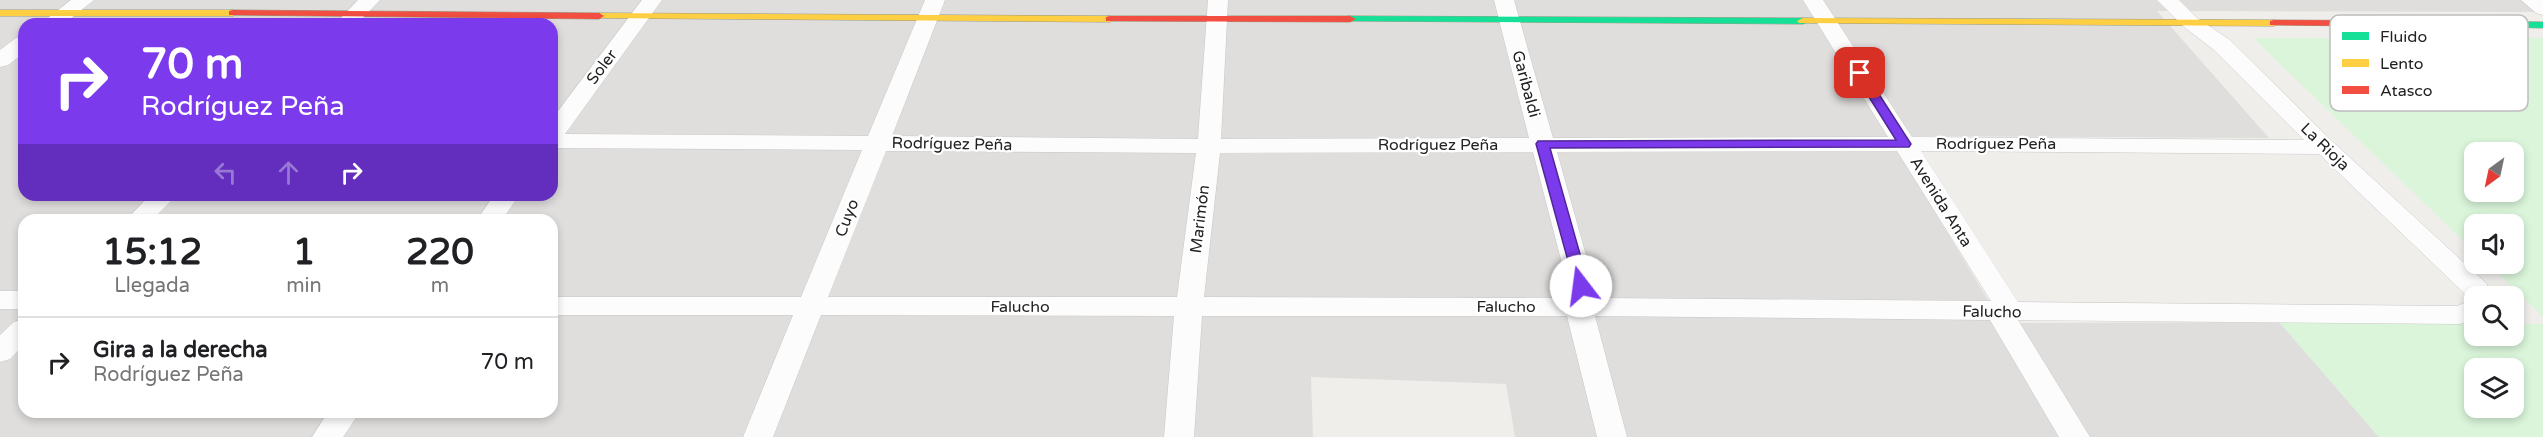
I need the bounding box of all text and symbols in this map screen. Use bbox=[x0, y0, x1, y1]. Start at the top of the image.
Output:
legend bbox=[2330, 15, 2528, 111]
text: Fluido bbox=[2380, 27, 2427, 47]
text: 70 m bbox=[141, 39, 243, 90]
icon: right bbox=[42, 42, 120, 120]
street label: Soler bbox=[582, 45, 622, 88]
pin bbox=[1834, 47, 1885, 98]
street label: Garibaldi bbox=[1507, 48, 1545, 120]
text: Lento bbox=[2380, 54, 2424, 74]
icon: arrive bbox=[1843, 56, 1876, 89]
text: Atasco bbox=[2380, 81, 2433, 101]
text: Rodríguez Peña bbox=[141, 90, 345, 123]
street label: La Rioja bbox=[2296, 119, 2354, 175]
street label: Rodríguez Peña bbox=[891, 133, 1013, 155]
street label: Rodríguez Peña bbox=[1936, 134, 2056, 154]
street label: Rodríguez Peña bbox=[1378, 135, 1498, 155]
north arrow bbox=[2464, 142, 2524, 202]
map controls bbox=[2464, 142, 2524, 418]
street label: Avenida Anta bbox=[1905, 153, 1977, 251]
icon: left bbox=[209, 156, 242, 189]
icon: ahead bbox=[272, 156, 305, 189]
icon: right bbox=[335, 156, 368, 189]
street label: Marimón bbox=[1186, 184, 1214, 254]
street label: Cuyo bbox=[831, 196, 863, 240]
button: sound bbox=[2464, 214, 2524, 274]
text: 15:12 bbox=[102, 231, 202, 274]
text: 1 bbox=[293, 231, 315, 274]
text: 220 bbox=[406, 231, 474, 274]
position arrow bbox=[1549, 254, 1613, 318]
text: Llegada bbox=[114, 274, 190, 298]
text: min bbox=[286, 274, 322, 298]
text: m bbox=[431, 274, 449, 298]
button: search bbox=[2464, 286, 2524, 346]
street label: Falucho bbox=[990, 297, 1050, 317]
street label: Falucho bbox=[1476, 297, 1536, 317]
street label: Falucho bbox=[1962, 301, 2022, 323]
text: Gira a la derecha bbox=[93, 337, 268, 363]
icon: right bbox=[42, 346, 75, 379]
text: 70 m bbox=[480, 349, 534, 375]
button: layers bbox=[2464, 358, 2524, 418]
text: Rodríguez Peña bbox=[93, 363, 244, 387]

